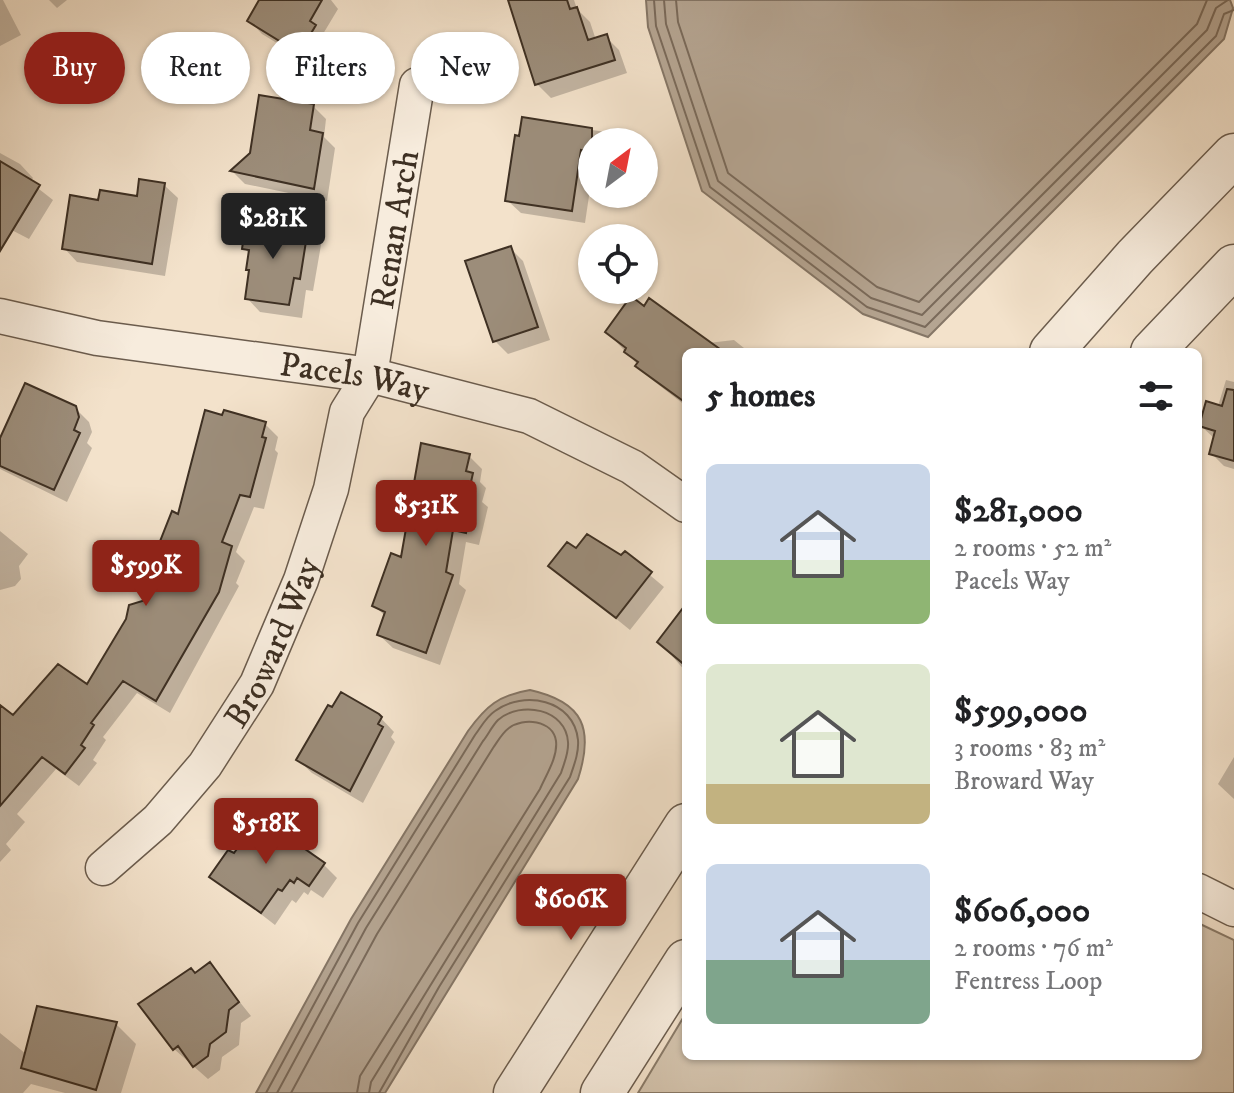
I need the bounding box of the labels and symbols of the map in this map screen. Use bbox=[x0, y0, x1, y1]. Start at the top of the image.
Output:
north arrow bbox=[578, 128, 658, 208]
street label: Renan Arch bbox=[362, 147, 429, 312]
pin: $281K bbox=[217, 193, 329, 261]
street label: Pacels Way bbox=[277, 344, 434, 413]
pin: $531K bbox=[370, 480, 482, 548]
pin: $599K bbox=[90, 540, 202, 608]
street label: Broward Way bbox=[216, 551, 330, 736]
pin: $518K bbox=[210, 798, 322, 866]
pin: $606K bbox=[515, 874, 627, 942]

